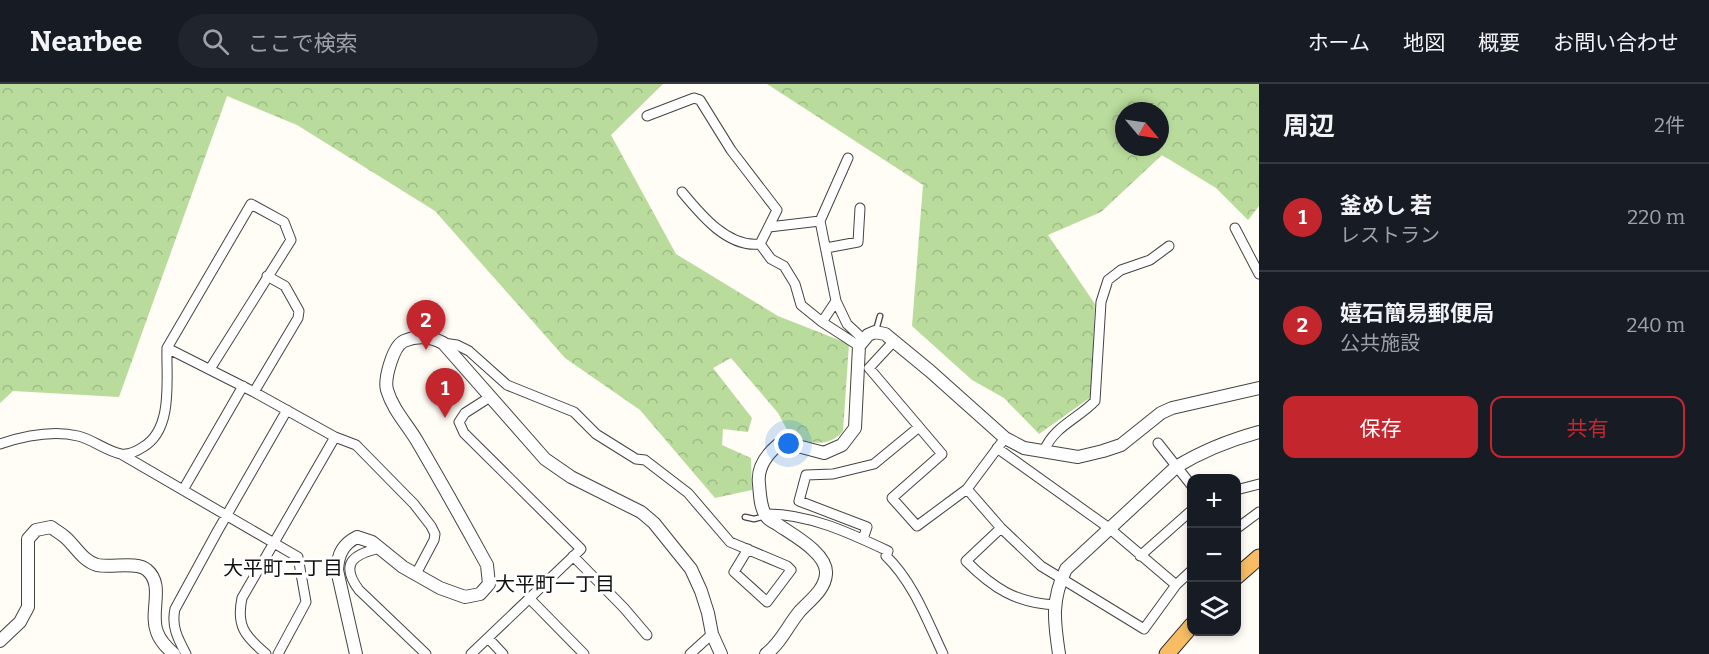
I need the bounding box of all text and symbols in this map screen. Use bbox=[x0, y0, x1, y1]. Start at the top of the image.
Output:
search box bbox=[178, 14, 598, 68]
text: Nearbee bbox=[30, 25, 142, 58]
icon: search bbox=[199, 25, 232, 58]
text: ここで検索 bbox=[247, 30, 357, 57]
text: ホーム bbox=[1308, 30, 1370, 56]
text: 地図 bbox=[1403, 30, 1445, 56]
text: 概要 bbox=[1478, 30, 1520, 56]
text: お問い合わせ bbox=[1553, 30, 1679, 56]
north arrow bbox=[1115, 102, 1169, 156]
text: 周辺 bbox=[1283, 111, 1335, 142]
text: 2件 bbox=[1654, 113, 1685, 137]
text: 釜めし 若 bbox=[1340, 192, 1432, 219]
text: 1 bbox=[1298, 205, 1307, 229]
text: 220 m bbox=[1627, 205, 1685, 229]
text: レストラン bbox=[1340, 223, 1440, 247]
pin: 2 bbox=[406, 300, 446, 350]
text: 嬉石簡易郵便局 bbox=[1340, 300, 1494, 327]
text: 2 bbox=[1297, 313, 1308, 337]
text: 240 m bbox=[1627, 313, 1685, 337]
text: 公共施設 bbox=[1340, 331, 1420, 355]
pin: 1 bbox=[426, 368, 464, 418]
button: 保存 bbox=[1283, 396, 1478, 458]
button: 共有 bbox=[1490, 396, 1685, 458]
your location bbox=[774, 429, 803, 458]
map controls bbox=[1187, 474, 1241, 636]
button: + bbox=[1187, 474, 1241, 528]
button: − bbox=[1187, 528, 1241, 582]
district label: 大平町二丁目 bbox=[223, 556, 343, 580]
district label: 大平町一丁目 bbox=[495, 572, 615, 596]
button: layers bbox=[1187, 582, 1241, 636]

